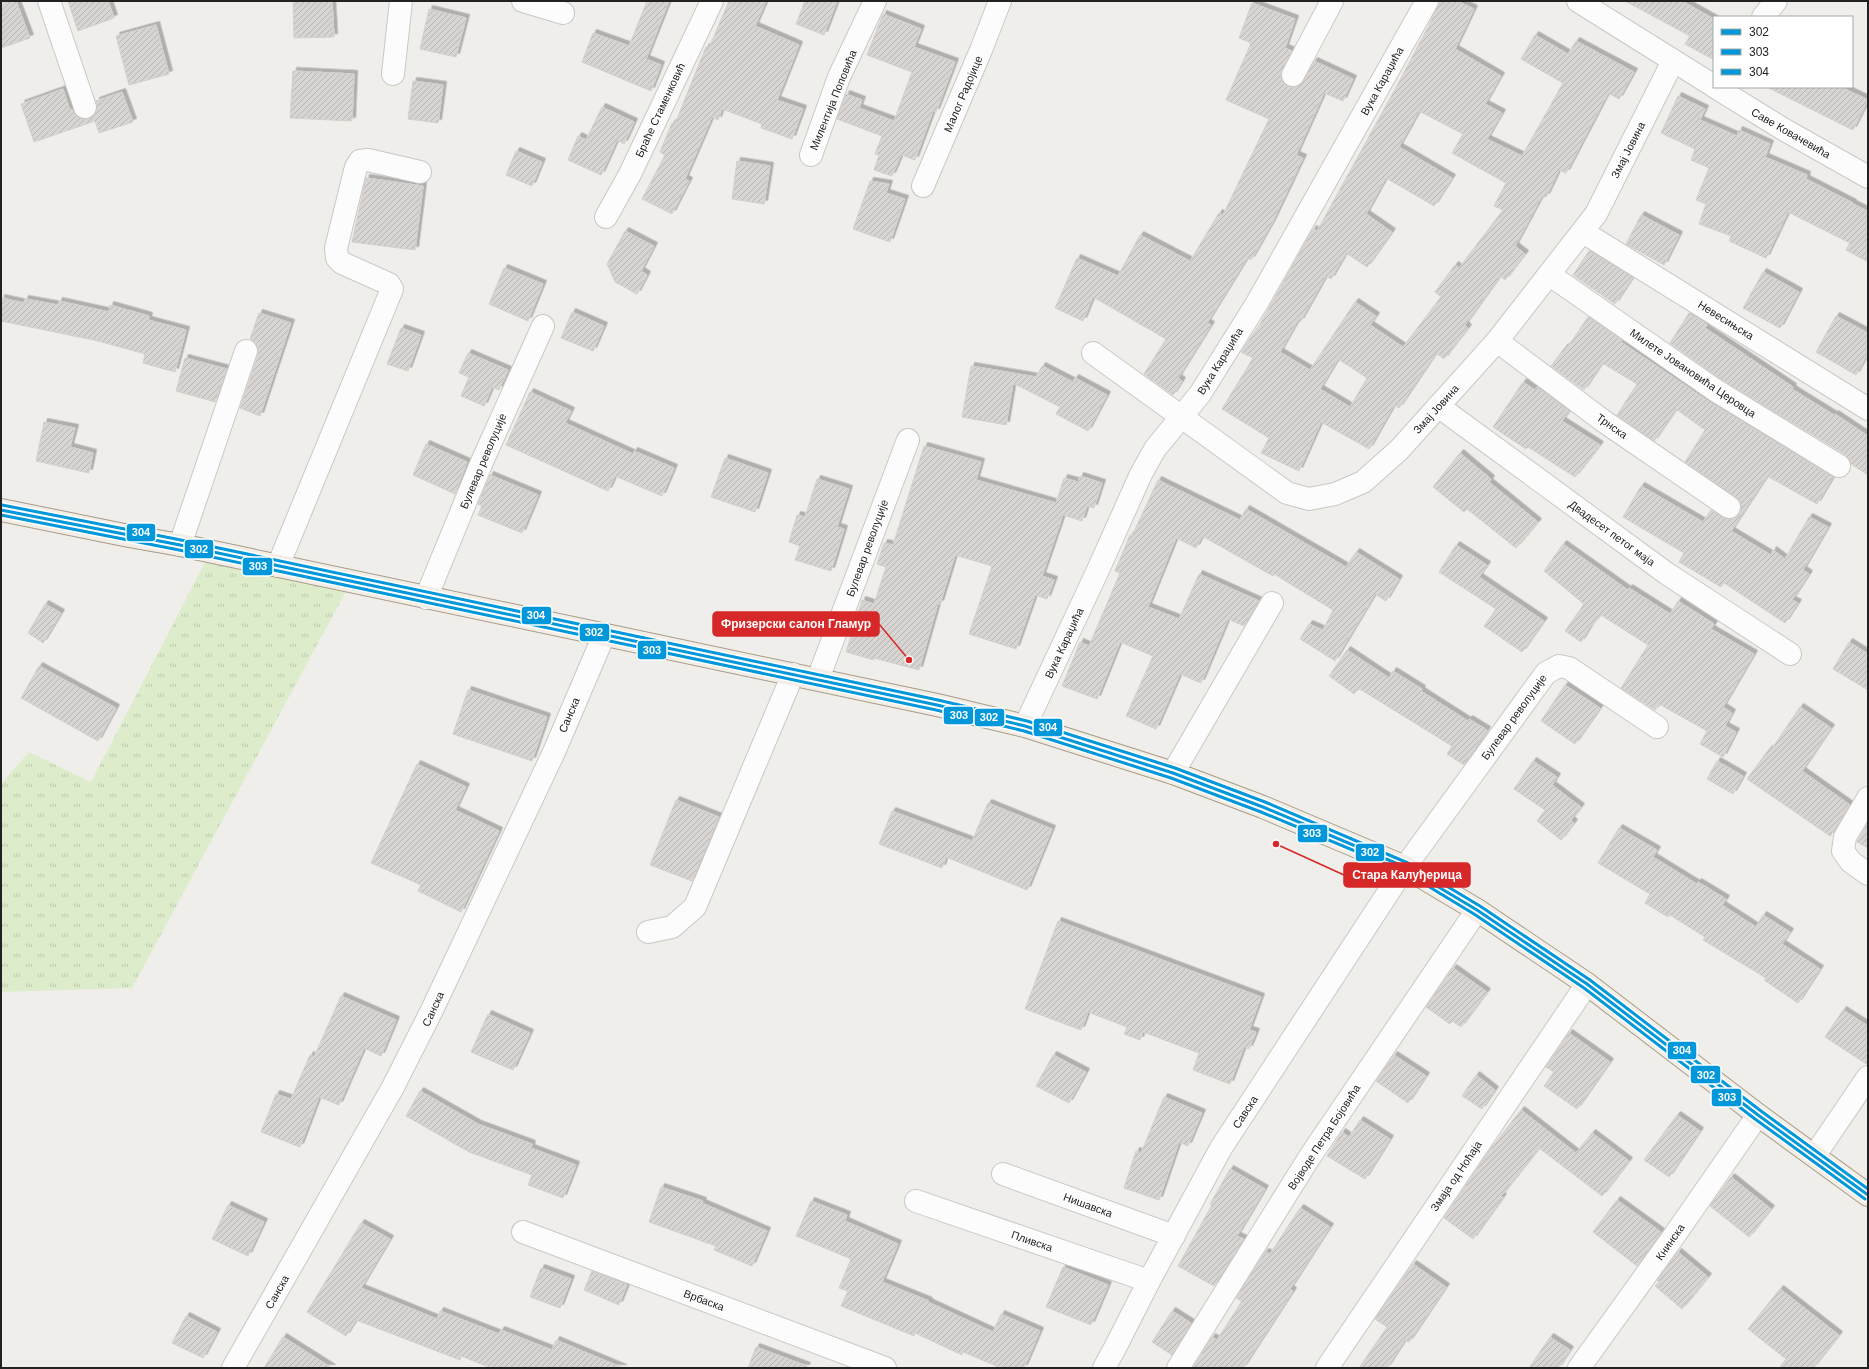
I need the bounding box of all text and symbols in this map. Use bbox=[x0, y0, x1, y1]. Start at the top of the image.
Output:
legend bbox=[1713, 16, 1853, 88]
text: 302 bbox=[1749, 25, 1769, 39]
street label: Вука Караџића bbox=[1358, 44, 1406, 117]
text: 303 bbox=[1749, 45, 1769, 59]
street label: Милентија Поповића bbox=[807, 47, 859, 152]
street label: Малог Радојице bbox=[942, 54, 984, 134]
street label: Браће Стаменковић bbox=[633, 61, 687, 159]
text: 304 bbox=[1749, 65, 1769, 79]
street label: Саве Ковачевића bbox=[1749, 105, 1833, 161]
street label: Змај Јовина bbox=[1609, 119, 1648, 180]
street label: Невесињска bbox=[1696, 298, 1757, 342]
street label: Вука Караџића bbox=[1195, 325, 1246, 396]
street label: Милете Јовановића Церовца bbox=[1628, 326, 1759, 420]
street label: Змај Јовина bbox=[1411, 381, 1462, 436]
street label: Булевар револуције bbox=[457, 411, 509, 511]
street label: Трнска bbox=[1594, 411, 1630, 441]
street label: Булевар револуције bbox=[844, 498, 890, 598]
street label: Двадесет петог маја bbox=[1567, 498, 1658, 569]
line badge: 304 bbox=[126, 523, 156, 542]
text: 304 bbox=[132, 526, 151, 538]
line badge: 302 bbox=[184, 539, 214, 559]
text: 302 bbox=[190, 543, 208, 555]
line badge: 303 bbox=[242, 557, 273, 576]
text: 303 bbox=[249, 560, 267, 572]
street label: Вука Караџића bbox=[1042, 605, 1086, 680]
line badge: 304 bbox=[521, 606, 552, 625]
text: 304 bbox=[527, 609, 546, 621]
callout: Фризерски салон Гламур bbox=[713, 612, 879, 636]
text: Фризерски салон Гламур bbox=[721, 617, 871, 631]
line badge: 302 bbox=[579, 623, 610, 642]
text: 302 bbox=[585, 626, 603, 638]
line badge: 303 bbox=[637, 640, 667, 660]
text: 303 bbox=[643, 644, 661, 656]
street label: Булевар револуције bbox=[1479, 672, 1549, 762]
street label: Санска bbox=[556, 695, 582, 734]
line badge: 303 bbox=[943, 706, 974, 725]
line badge: 302 bbox=[974, 708, 1005, 727]
text: 303 bbox=[950, 709, 968, 721]
text: 302 bbox=[980, 711, 998, 723]
line badge: 304 bbox=[1033, 718, 1063, 737]
text: 304 bbox=[1039, 721, 1058, 733]
line badge: 303 bbox=[1297, 824, 1328, 843]
text: 303 bbox=[1303, 827, 1321, 839]
line badge: 302 bbox=[1355, 843, 1385, 862]
text: 302 bbox=[1361, 846, 1379, 858]
callout: Стара Калуђерица bbox=[1344, 863, 1470, 887]
text: Стара Калуђерица bbox=[1352, 868, 1462, 882]
street label: Санска bbox=[420, 989, 447, 1028]
line badge: 304 bbox=[1667, 1041, 1697, 1060]
text: 304 bbox=[1673, 1044, 1692, 1056]
line badge: 302 bbox=[1690, 1065, 1721, 1084]
text: 302 bbox=[1697, 1069, 1715, 1081]
street label: Војводе Петра Бојовића bbox=[1285, 1081, 1363, 1192]
line badge: 303 bbox=[1711, 1088, 1742, 1107]
text: 303 bbox=[1718, 1091, 1736, 1103]
street label: Савска bbox=[1230, 1093, 1260, 1131]
street label: Змаја од Ноћаја bbox=[1428, 1138, 1484, 1213]
street label: Нишавска bbox=[1062, 1191, 1115, 1220]
street label: Книнска bbox=[1653, 1221, 1687, 1262]
street label: Пливска bbox=[1010, 1228, 1055, 1254]
street label: Санска bbox=[263, 1272, 292, 1311]
street label: Врбаска bbox=[682, 1287, 727, 1313]

